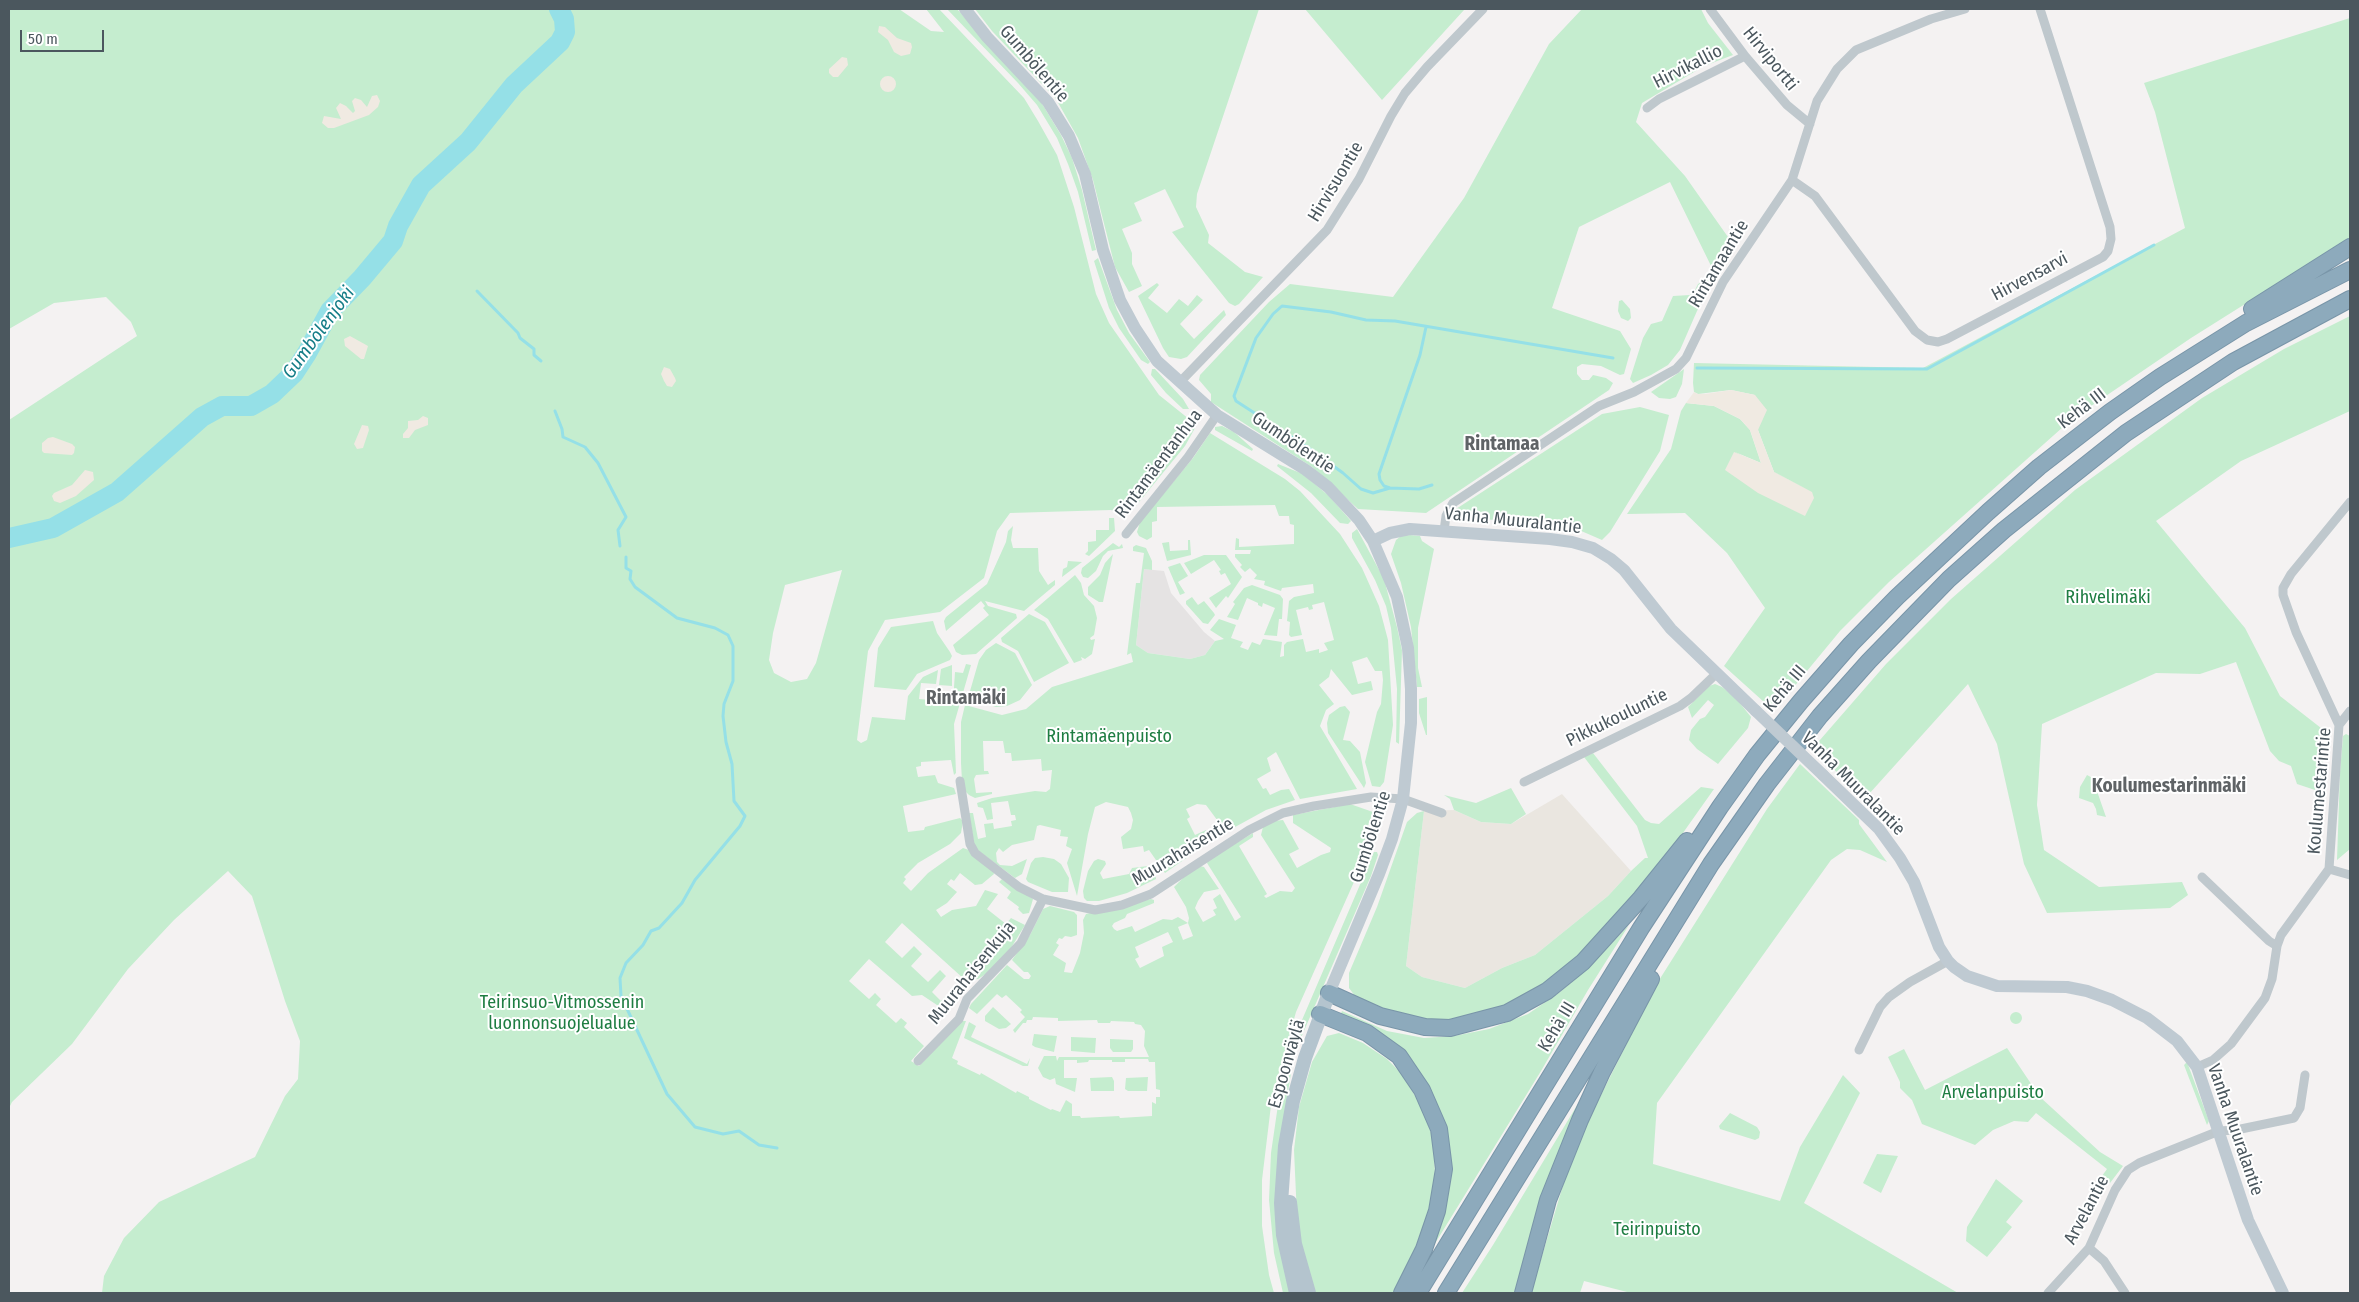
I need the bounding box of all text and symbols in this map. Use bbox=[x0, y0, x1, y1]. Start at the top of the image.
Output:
scale bar bbox=[22, 20, 106, 52]
street label: Gumbölentie bbox=[995, 21, 1073, 107]
street label: Hirviportti bbox=[1738, 23, 1802, 95]
text: 50 m bbox=[28, 30, 58, 48]
street label: Hirvikallio bbox=[1650, 40, 1726, 94]
street label: Hirvisuontie bbox=[1304, 138, 1368, 226]
street label: Rintamaantie bbox=[1684, 216, 1754, 312]
street label: Hirvensarvi bbox=[1988, 248, 2072, 306]
water label: Gumbölenjoki bbox=[278, 283, 360, 383]
street label: Kehä III bbox=[2054, 384, 2110, 434]
street label: Rintamäentanhua bbox=[1111, 405, 1207, 523]
street label: Gumbölentie bbox=[1248, 407, 1338, 479]
district label: Rintamaa bbox=[1465, 434, 1539, 456]
street label: Vanha Muuralantie bbox=[1443, 503, 1583, 539]
park label: Rihvelimäki bbox=[2065, 587, 2151, 609]
street label: Kehä III bbox=[1759, 661, 1811, 717]
street label: Pikkukouluntie bbox=[1563, 684, 1671, 752]
district label: Rintamäki bbox=[926, 688, 1006, 710]
park label: Rintamäenpuisto bbox=[1046, 726, 1172, 748]
street label: Koulumestarintie bbox=[2304, 727, 2336, 855]
street label: Vanha Muuralantie bbox=[1797, 728, 1909, 840]
district label: Koulumestarinmäki bbox=[2092, 776, 2246, 798]
street label: Gumbölentie bbox=[1346, 789, 1396, 885]
street label: Muurahaisentie bbox=[1128, 813, 1238, 891]
street label: Muurahaisenkuja bbox=[924, 917, 1020, 1029]
park label: Teirinsuo-Vitmossenin luonnonsuojelualue bbox=[480, 992, 644, 1034]
street label: Kehä III bbox=[1534, 998, 1580, 1056]
street label: Espoonväylä bbox=[1264, 1017, 1310, 1111]
street label: Vanha Muuralantie bbox=[2202, 1061, 2268, 1199]
park label: Arvelanpuisto bbox=[1942, 1082, 2044, 1104]
street label: Arvelantie bbox=[2060, 1172, 2114, 1248]
park label: Teirinpuisto bbox=[1613, 1219, 1701, 1241]

